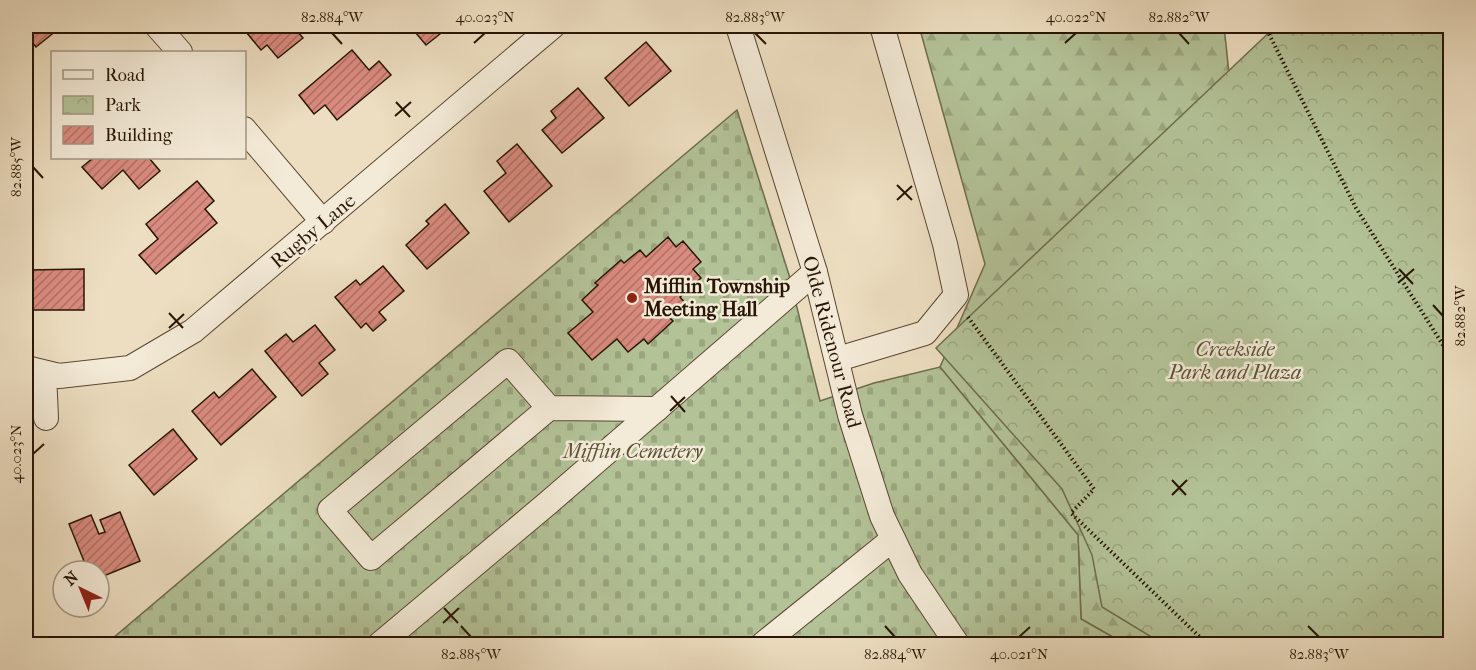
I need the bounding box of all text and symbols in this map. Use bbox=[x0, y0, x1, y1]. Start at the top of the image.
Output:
text: 82.884°W bbox=[301, 8, 364, 26]
text: 40.023°N bbox=[455, 8, 515, 26]
text: 82.883°W bbox=[725, 8, 786, 26]
text: 40.022°N bbox=[1046, 8, 1107, 26]
text: 82.882°W bbox=[1148, 8, 1211, 26]
legend bbox=[51, 51, 246, 159]
text: Road bbox=[105, 65, 145, 86]
text: Park bbox=[105, 95, 142, 116]
text: Building bbox=[105, 125, 173, 146]
text: 82.885°W bbox=[7, 136, 25, 197]
street label: Rugby Lane bbox=[266, 189, 360, 273]
street label: Olde Ridenour Road bbox=[798, 253, 866, 432]
place label: Mifflin Township Meeting Hall bbox=[643, 275, 790, 321]
text: 82.882°W bbox=[1451, 284, 1469, 347]
marker: Mifflin Township Meeting Hall bbox=[625, 291, 639, 305]
park label: Creekside Park and Plaza bbox=[1168, 338, 1301, 384]
text: 40.023°N bbox=[7, 424, 25, 484]
park label: Mifflin Cemetery bbox=[561, 440, 703, 463]
north arrow bbox=[51, 559, 111, 619]
text: N bbox=[60, 567, 83, 589]
text: 82.885°W bbox=[441, 645, 502, 663]
text: 82.884°W bbox=[864, 645, 927, 663]
text: 40.021°N bbox=[990, 645, 1049, 663]
text: 82.883°W bbox=[1289, 645, 1350, 663]

